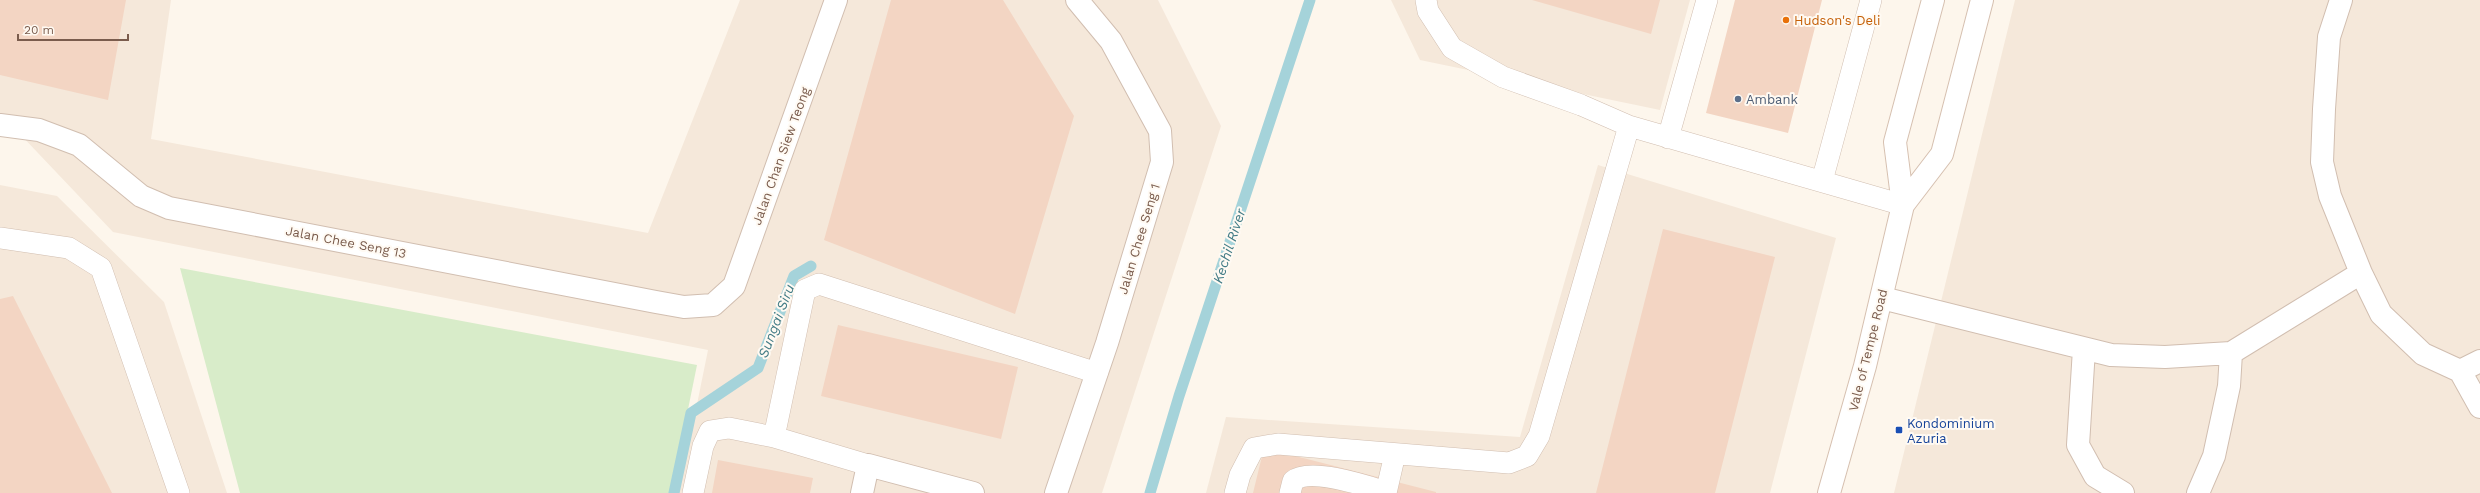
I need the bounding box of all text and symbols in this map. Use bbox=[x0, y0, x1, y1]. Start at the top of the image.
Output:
place label: Hudson's Deli bbox=[1794, 13, 1880, 28]
marker: Hudson's Deli bbox=[1781, 15, 1791, 25]
scale bar bbox=[18, 16, 128, 42]
text: 20 m bbox=[24, 23, 54, 37]
street label: Jalan Chan Siew Teong bbox=[749, 85, 813, 227]
place label: Ambank bbox=[1746, 92, 1799, 107]
marker: Ambank bbox=[1733, 94, 1743, 104]
street label: Jalan Chee Seng 1 bbox=[1115, 182, 1163, 296]
water label: Kechil River bbox=[1209, 206, 1249, 285]
street label: Jalan Chee Seng 13 bbox=[285, 223, 407, 261]
water label: Sungai Siru bbox=[755, 282, 797, 360]
street label: Vale of Tempe Road bbox=[1846, 287, 1890, 413]
place label: Kondominium Azuria bbox=[1907, 416, 1995, 446]
marker: Kondominium Azuria bbox=[1894, 425, 1904, 435]

